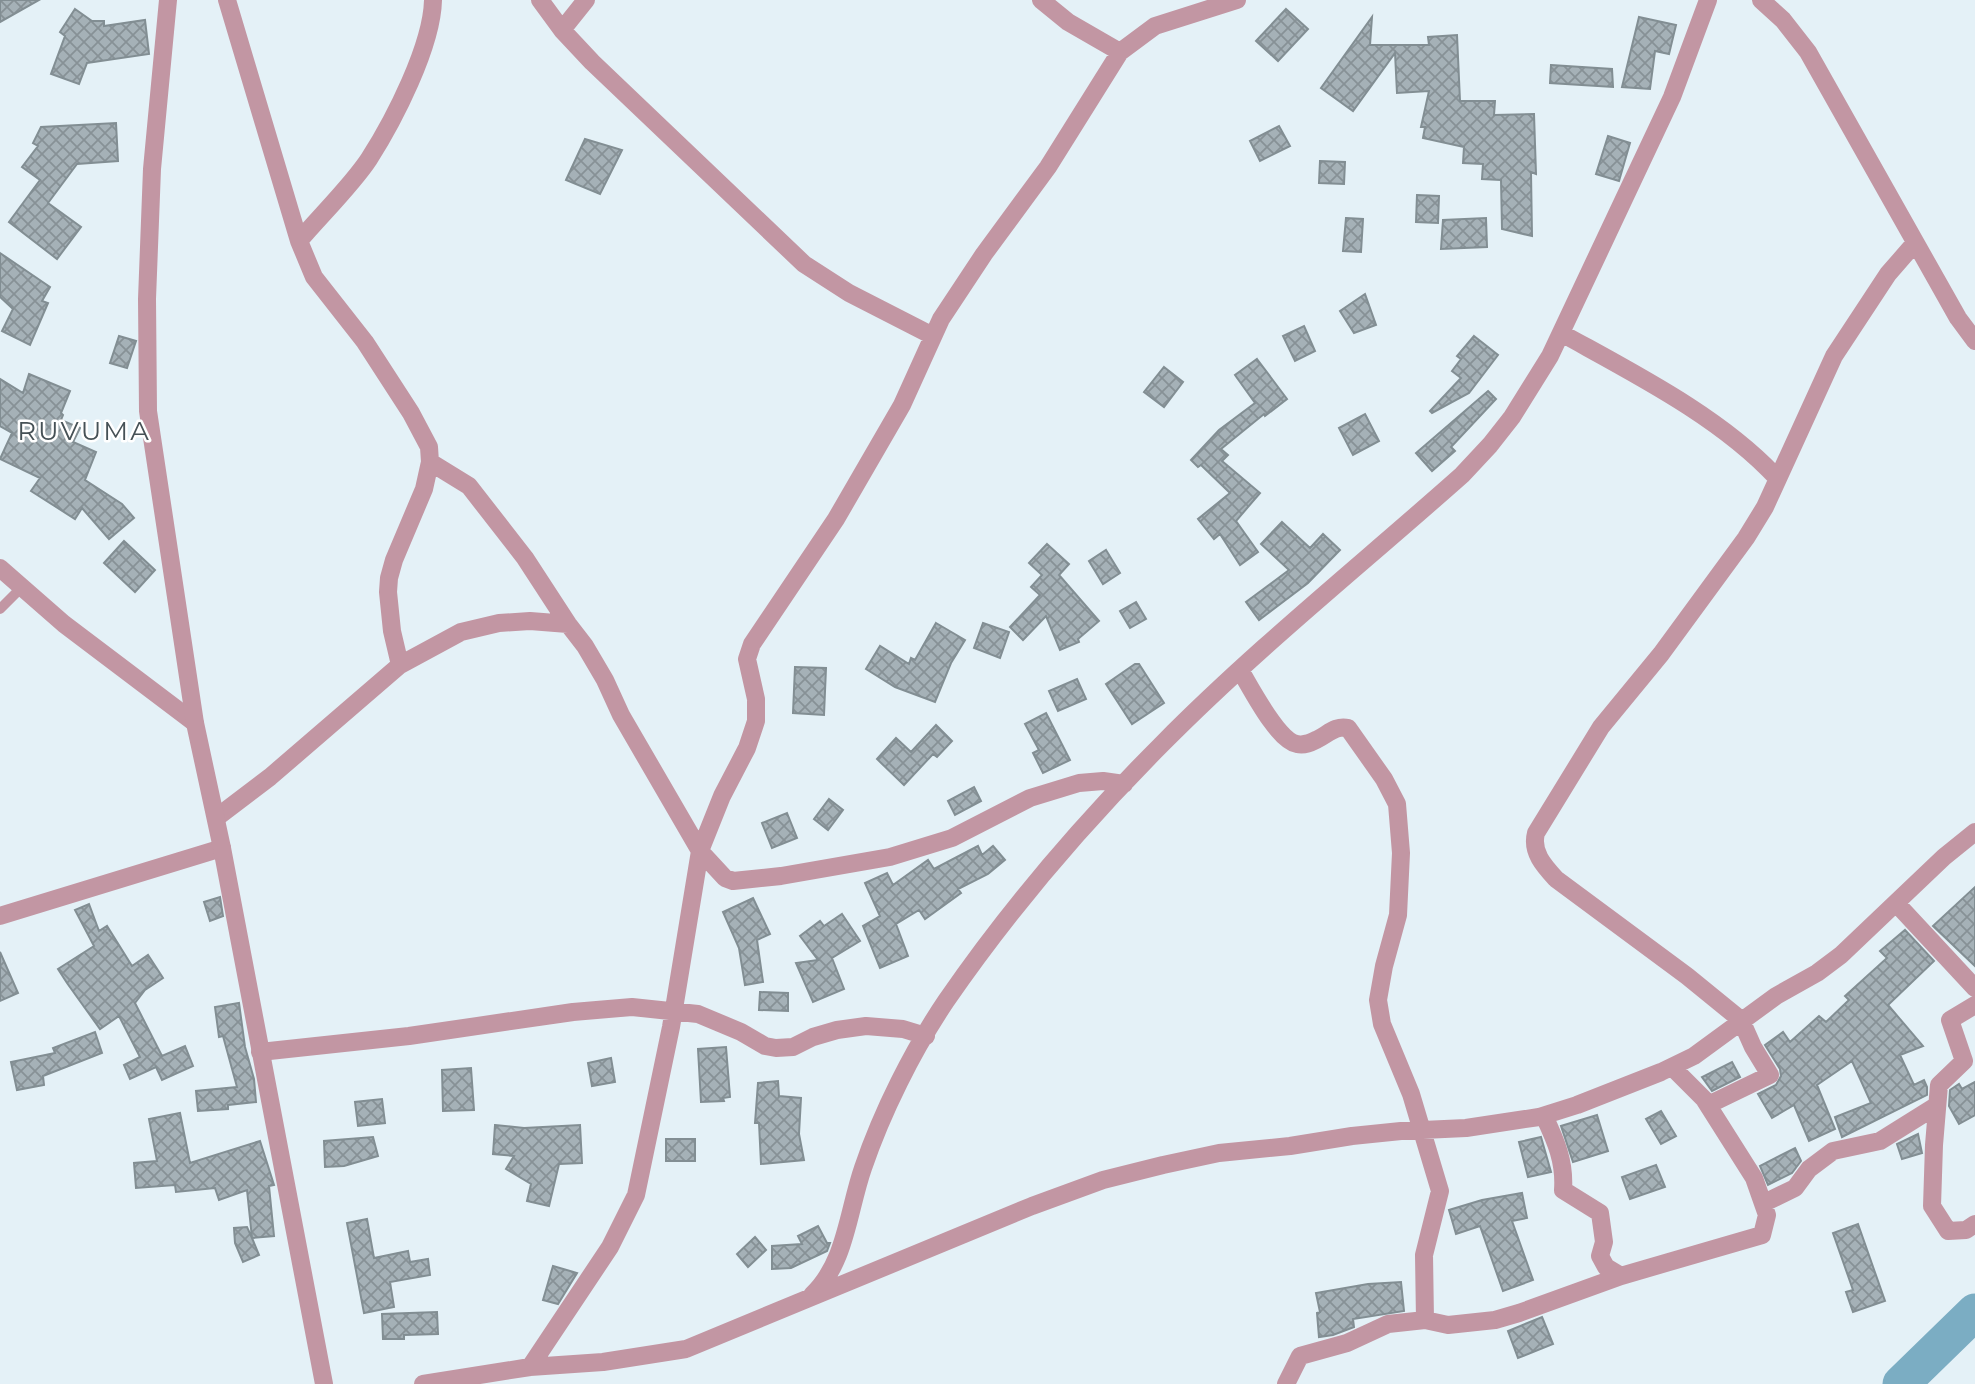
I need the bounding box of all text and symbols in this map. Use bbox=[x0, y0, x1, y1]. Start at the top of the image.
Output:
district label: RUVUMA bbox=[17, 415, 151, 447]

